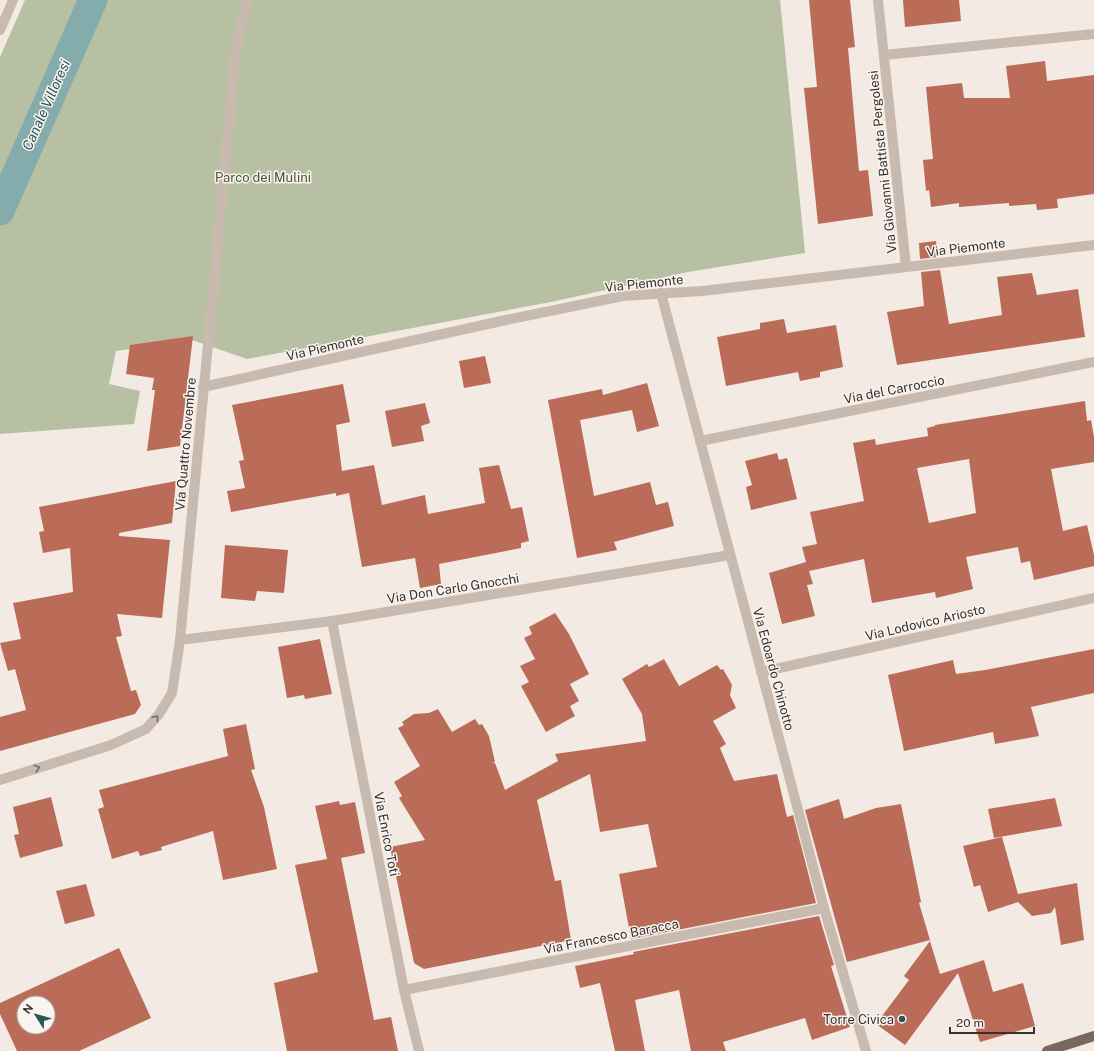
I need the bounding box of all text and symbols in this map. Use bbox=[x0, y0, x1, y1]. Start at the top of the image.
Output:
water label: Canale Villoresi bbox=[19, 57, 73, 153]
street label: Via Giovanni Battista Pergolesi bbox=[865, 70, 900, 254]
park label: Parco dei Mulini bbox=[215, 170, 311, 185]
street label: Via Piemonte bbox=[926, 235, 1006, 260]
street label: Via Piemonte bbox=[604, 272, 684, 295]
street label: Via Piemonte bbox=[285, 331, 365, 364]
street label: Via del Carroccio bbox=[842, 372, 946, 407]
street label: Via Quattro Novembre bbox=[172, 377, 199, 511]
street label: Via Don Carlo Gnocchi bbox=[386, 571, 520, 606]
street label: Via Lodovico Ariosto bbox=[864, 601, 987, 644]
street label: Via Edoardo Chinotto bbox=[750, 606, 797, 732]
one-way arrow bbox=[151, 715, 158, 723]
one-way arrow bbox=[34, 764, 41, 773]
street label: Via Enrico Toti bbox=[371, 791, 402, 878]
street label: Via Francesco Baracca bbox=[542, 916, 680, 957]
north arrow bbox=[16, 995, 56, 1035]
text: N bbox=[21, 1002, 35, 1016]
scale bar bbox=[950, 1009, 1034, 1035]
place label: Torre Civica bbox=[823, 1012, 894, 1027]
marker: Torre Civica bbox=[897, 1014, 907, 1024]
text: 20 m bbox=[956, 1016, 984, 1030]

